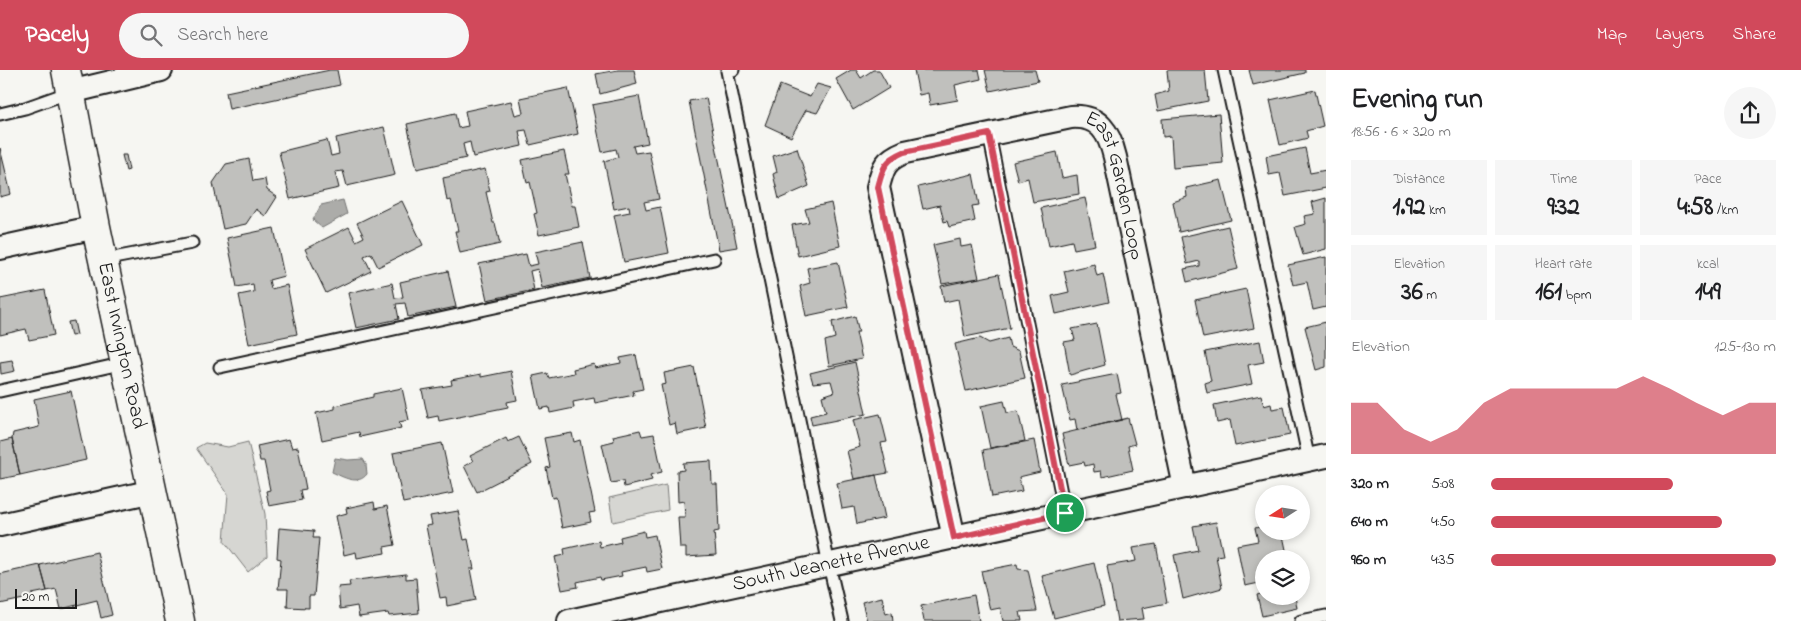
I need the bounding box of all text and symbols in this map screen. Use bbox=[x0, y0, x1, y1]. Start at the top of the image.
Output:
search box bbox=[119, 13, 469, 58]
text: Pacely bbox=[25, 18, 89, 53]
icon: search bbox=[137, 21, 165, 49]
text: Search here bbox=[177, 22, 268, 49]
text: Map bbox=[1597, 22, 1627, 48]
text: Layers bbox=[1655, 22, 1705, 48]
text: Share bbox=[1733, 22, 1776, 48]
text: Evening run bbox=[1351, 80, 1483, 121]
button: share bbox=[1724, 87, 1776, 139]
street label: East Garden Loop bbox=[1080, 104, 1151, 263]
text: 18:56 · 6 × 320 m bbox=[1351, 120, 1451, 144]
text: Distance bbox=[1393, 169, 1445, 190]
text: Time bbox=[1550, 169, 1577, 190]
text: Pace bbox=[1694, 169, 1721, 190]
text: 1.92 bbox=[1392, 190, 1425, 226]
text: 9:32 bbox=[1547, 190, 1580, 226]
text: 4:58 bbox=[1677, 190, 1713, 226]
text: km bbox=[1425, 200, 1446, 221]
text: /km bbox=[1713, 200, 1738, 221]
text: Elevation bbox=[1393, 254, 1445, 275]
text: Heart rate bbox=[1535, 254, 1592, 275]
text: kcal bbox=[1697, 254, 1719, 275]
street label: East Irvington Road bbox=[89, 259, 154, 432]
text: 36 bbox=[1401, 275, 1423, 311]
text: 161 bbox=[1535, 275, 1562, 311]
text: 149 bbox=[1695, 275, 1721, 311]
text: m bbox=[1423, 285, 1437, 306]
text: bpm bbox=[1562, 285, 1592, 306]
text: Elevation bbox=[1351, 335, 1410, 359]
text: 125–130 m bbox=[1714, 335, 1776, 359]
text: 320 m bbox=[1351, 472, 1389, 496]
text: 5:08 bbox=[1431, 472, 1454, 496]
north arrow bbox=[1255, 485, 1310, 540]
map controls bbox=[1255, 485, 1310, 605]
pin bbox=[1044, 492, 1086, 534]
icon: arrive bbox=[1051, 499, 1079, 527]
text: 640 m bbox=[1351, 510, 1388, 534]
text: 4:50 bbox=[1431, 510, 1455, 534]
street label: South Jeanette Avenue bbox=[729, 528, 933, 600]
text: 960 m bbox=[1351, 548, 1386, 572]
text: 4:35 bbox=[1431, 548, 1455, 572]
button: layers bbox=[1255, 550, 1310, 605]
scale bar bbox=[15, 586, 78, 609]
text: 20 m bbox=[22, 587, 49, 608]

